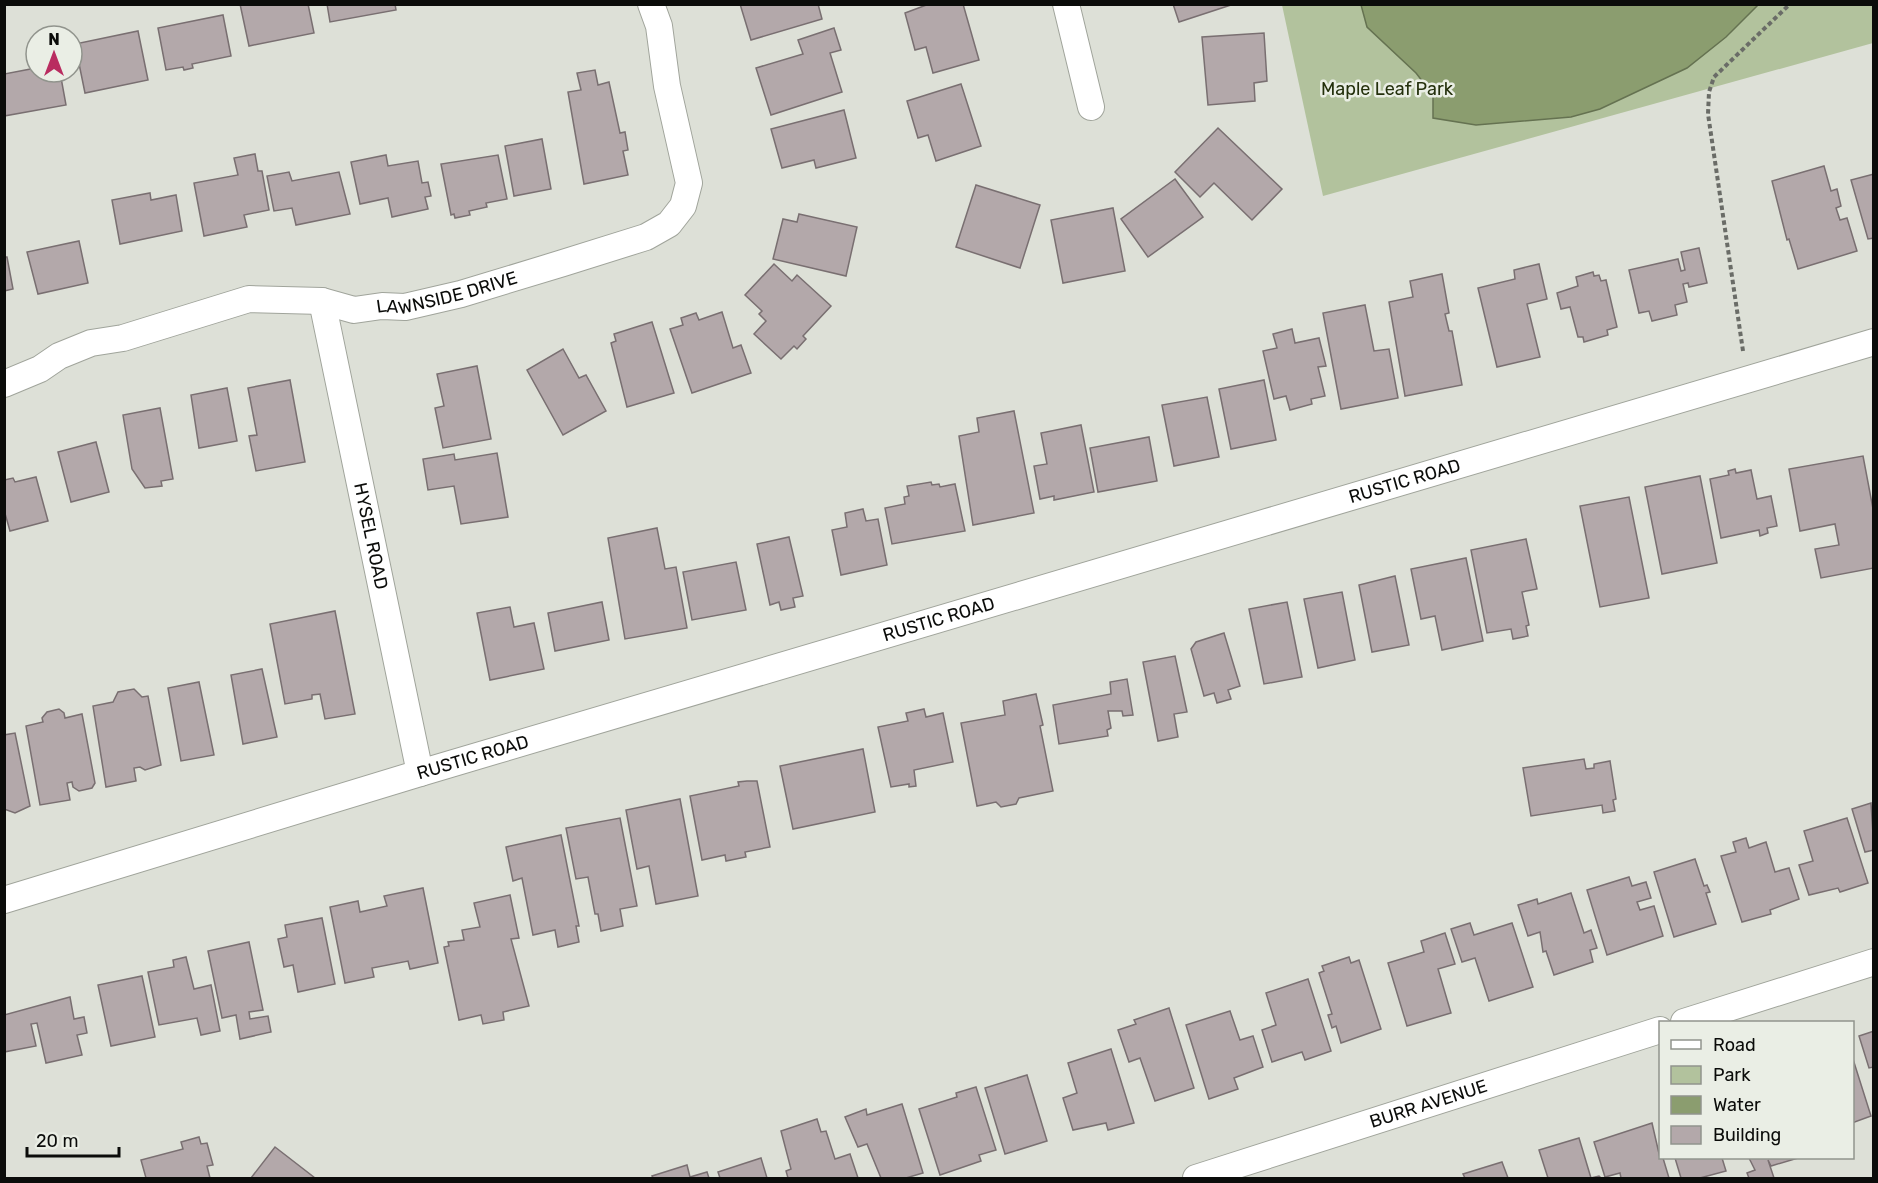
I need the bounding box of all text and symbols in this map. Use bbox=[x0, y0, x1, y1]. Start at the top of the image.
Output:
north arrow bbox=[24, 24, 84, 84]
text: N bbox=[48, 30, 60, 49]
park label: Maple Leaf Park bbox=[1321, 78, 1454, 100]
street label: LAWNSIDE DRIVE bbox=[375, 267, 520, 319]
street label: RUSTIC ROAD bbox=[1346, 454, 1463, 508]
street label: HYSEL ROAD bbox=[349, 481, 393, 591]
street label: RUSTIC ROAD bbox=[880, 592, 997, 646]
street label: RUSTIC ROAD bbox=[414, 730, 531, 784]
legend bbox=[1659, 1021, 1854, 1159]
text: Road bbox=[1713, 1034, 1756, 1056]
text: Park bbox=[1713, 1064, 1751, 1086]
street label: BURR AVENUE bbox=[1367, 1075, 1490, 1133]
text: Water bbox=[1713, 1094, 1761, 1116]
scale bar bbox=[27, 1120, 118, 1158]
text: Building bbox=[1713, 1124, 1781, 1146]
text: 20 m bbox=[36, 1130, 78, 1152]

